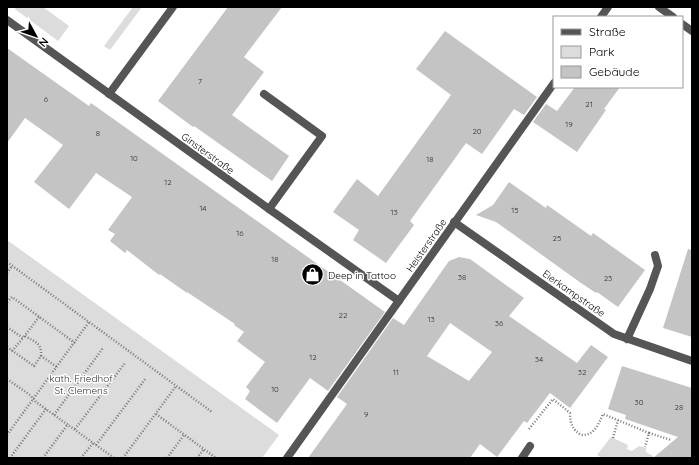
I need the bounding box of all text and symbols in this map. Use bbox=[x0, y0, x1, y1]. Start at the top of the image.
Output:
north arrow bbox=[16, 16, 56, 56]
legend bbox=[553, 16, 683, 88]
text: Straße bbox=[589, 24, 626, 39]
text: N bbox=[36, 35, 52, 50]
text: Park bbox=[589, 44, 614, 59]
text: Gebäude bbox=[589, 64, 640, 79]
house number: 7 bbox=[198, 76, 202, 86]
house number: 6 bbox=[44, 94, 49, 104]
house number: 21 bbox=[585, 99, 593, 109]
house number: 19 bbox=[565, 119, 573, 129]
house number: 20 bbox=[472, 126, 482, 136]
house number: 8 bbox=[96, 128, 100, 138]
street label: Ginsterstraße bbox=[179, 130, 237, 177]
house number: 10 bbox=[130, 153, 138, 163]
house number: 18 bbox=[426, 154, 434, 164]
house number: 12 bbox=[164, 177, 172, 187]
house number: 14 bbox=[199, 203, 207, 213]
house number: 15 bbox=[511, 205, 519, 215]
house number: 13 bbox=[390, 207, 398, 217]
street label: Heisterstraße bbox=[403, 216, 450, 274]
house number: 16 bbox=[236, 228, 244, 238]
house number: 25 bbox=[553, 233, 561, 243]
house number: 18 bbox=[271, 254, 279, 264]
shop icon: Deep in Tattoo bbox=[299, 262, 325, 288]
street label: Eierkampstraße bbox=[540, 267, 608, 320]
place label: Deep in Tattoo bbox=[328, 269, 396, 282]
house number: 38 bbox=[458, 272, 466, 282]
house number: 23 bbox=[604, 273, 612, 283]
house number: 22 bbox=[339, 310, 348, 320]
house number: 13 bbox=[427, 314, 435, 324]
house number: 36 bbox=[495, 318, 504, 328]
house number: 12 bbox=[309, 352, 317, 362]
house number: 34 bbox=[535, 354, 543, 364]
house number: 11 bbox=[393, 367, 399, 377]
house number: 32 bbox=[578, 367, 587, 377]
park label: kath. Friedhof St. Clemens bbox=[49, 372, 113, 397]
house number: 10 bbox=[271, 384, 279, 394]
house number: 30 bbox=[635, 397, 644, 407]
house number: 28 bbox=[675, 402, 683, 412]
house number: 9 bbox=[364, 409, 369, 419]

